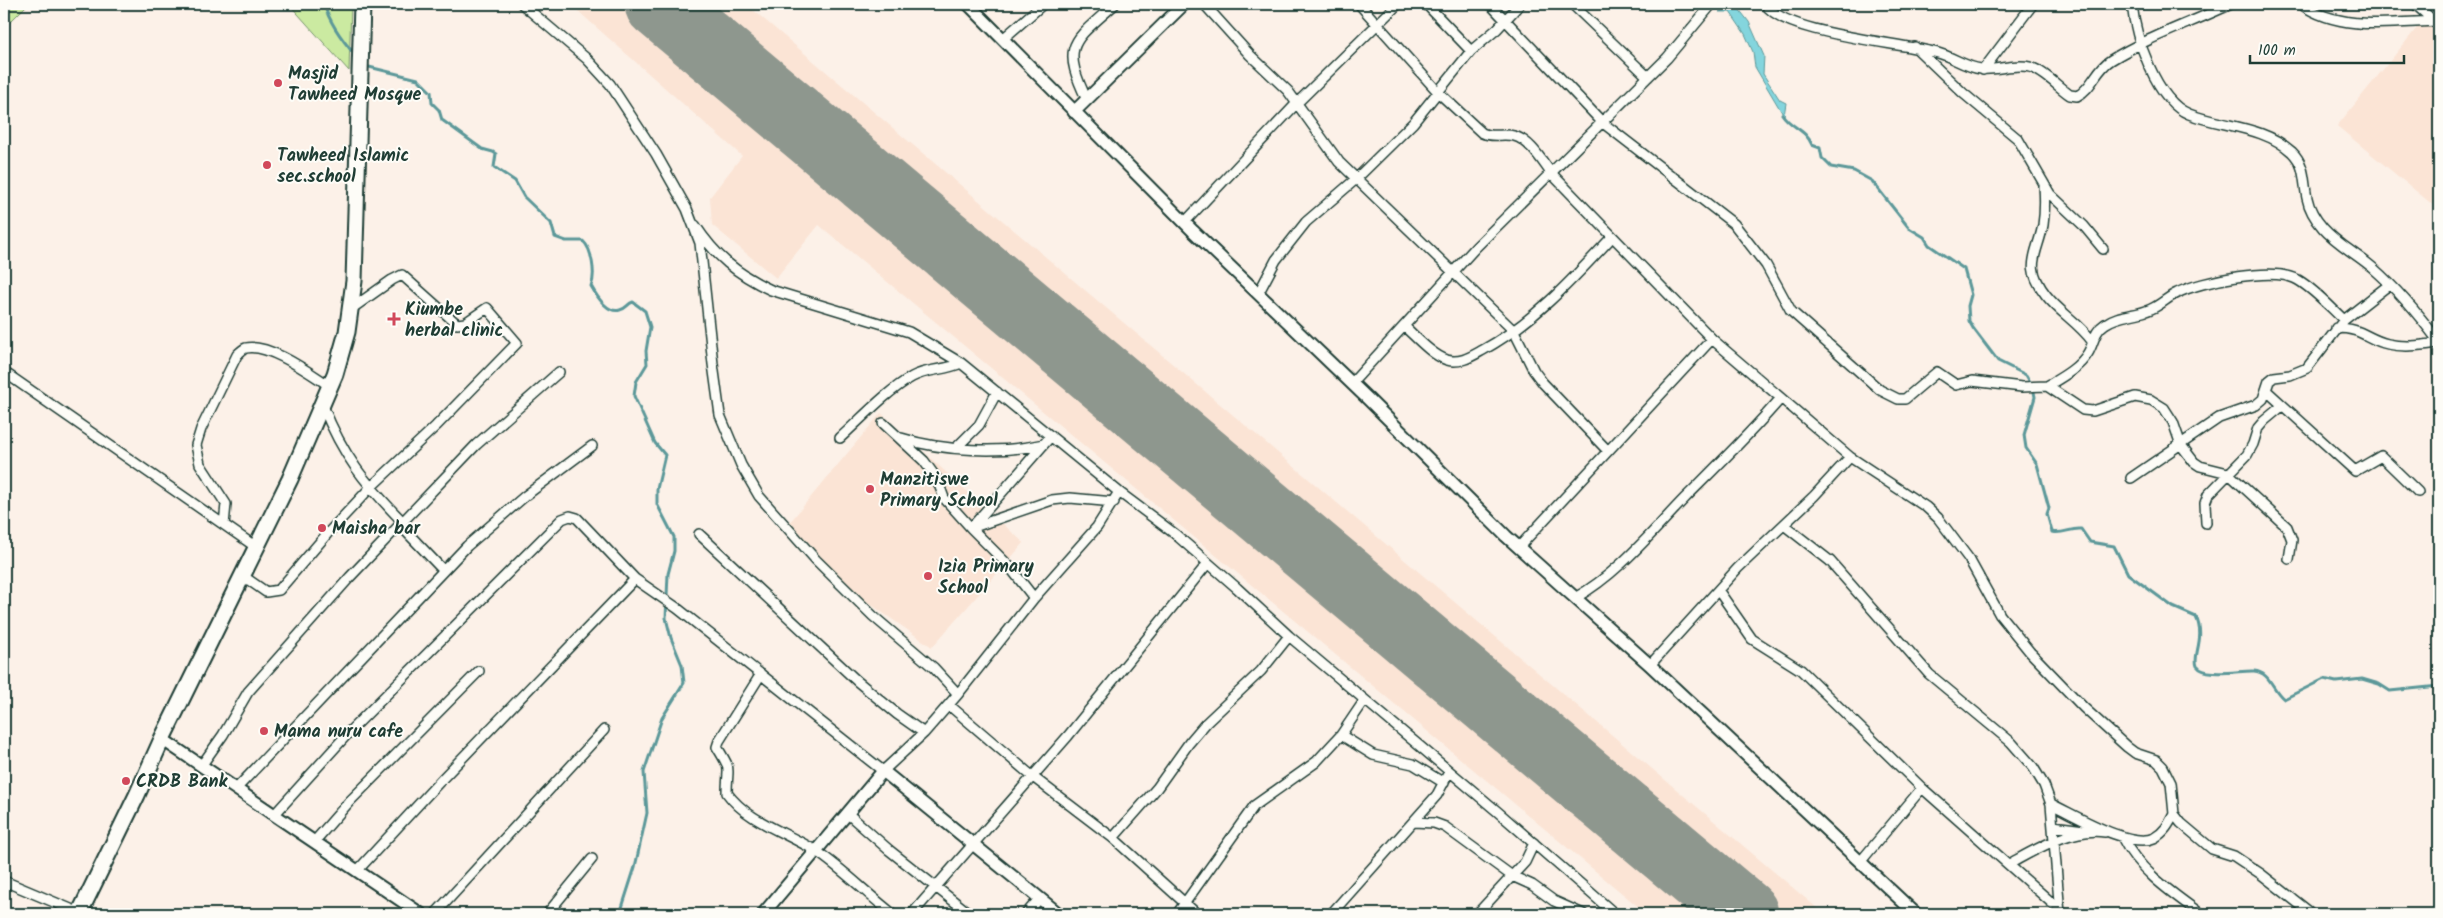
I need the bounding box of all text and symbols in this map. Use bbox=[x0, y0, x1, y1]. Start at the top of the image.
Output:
scale bar bbox=[2250, 32, 2404, 64]
text: 100 m bbox=[2258, 39, 2296, 63]
place label: Masjid Tawheed Mosque bbox=[288, 60, 421, 110]
marker: Masjid Tawheed Mosque bbox=[272, 77, 284, 89]
place label: Tawheed Islamic sec.school bbox=[277, 142, 409, 192]
marker: Tawheed Islamic sec.school bbox=[261, 159, 273, 171]
place label: Kiumbe herbal clinic bbox=[405, 296, 503, 346]
marker: Kiumbe herbal clinic bbox=[387, 312, 401, 326]
place label: Manzitiswe Primary School bbox=[880, 466, 998, 516]
marker: Manzitiswe Primary School bbox=[864, 483, 876, 495]
place label: Maisha bar bbox=[332, 515, 422, 544]
marker: Maisha bar bbox=[316, 522, 328, 534]
place label: Izia Primary School bbox=[938, 553, 1035, 603]
marker: Izia Primary School bbox=[922, 570, 934, 582]
place label: Mama nuru cafe bbox=[274, 718, 403, 747]
marker: Mama nuru cafe bbox=[258, 725, 270, 737]
place label: CRDB Bank bbox=[136, 768, 228, 797]
marker: CRDB Bank bbox=[120, 775, 132, 787]

